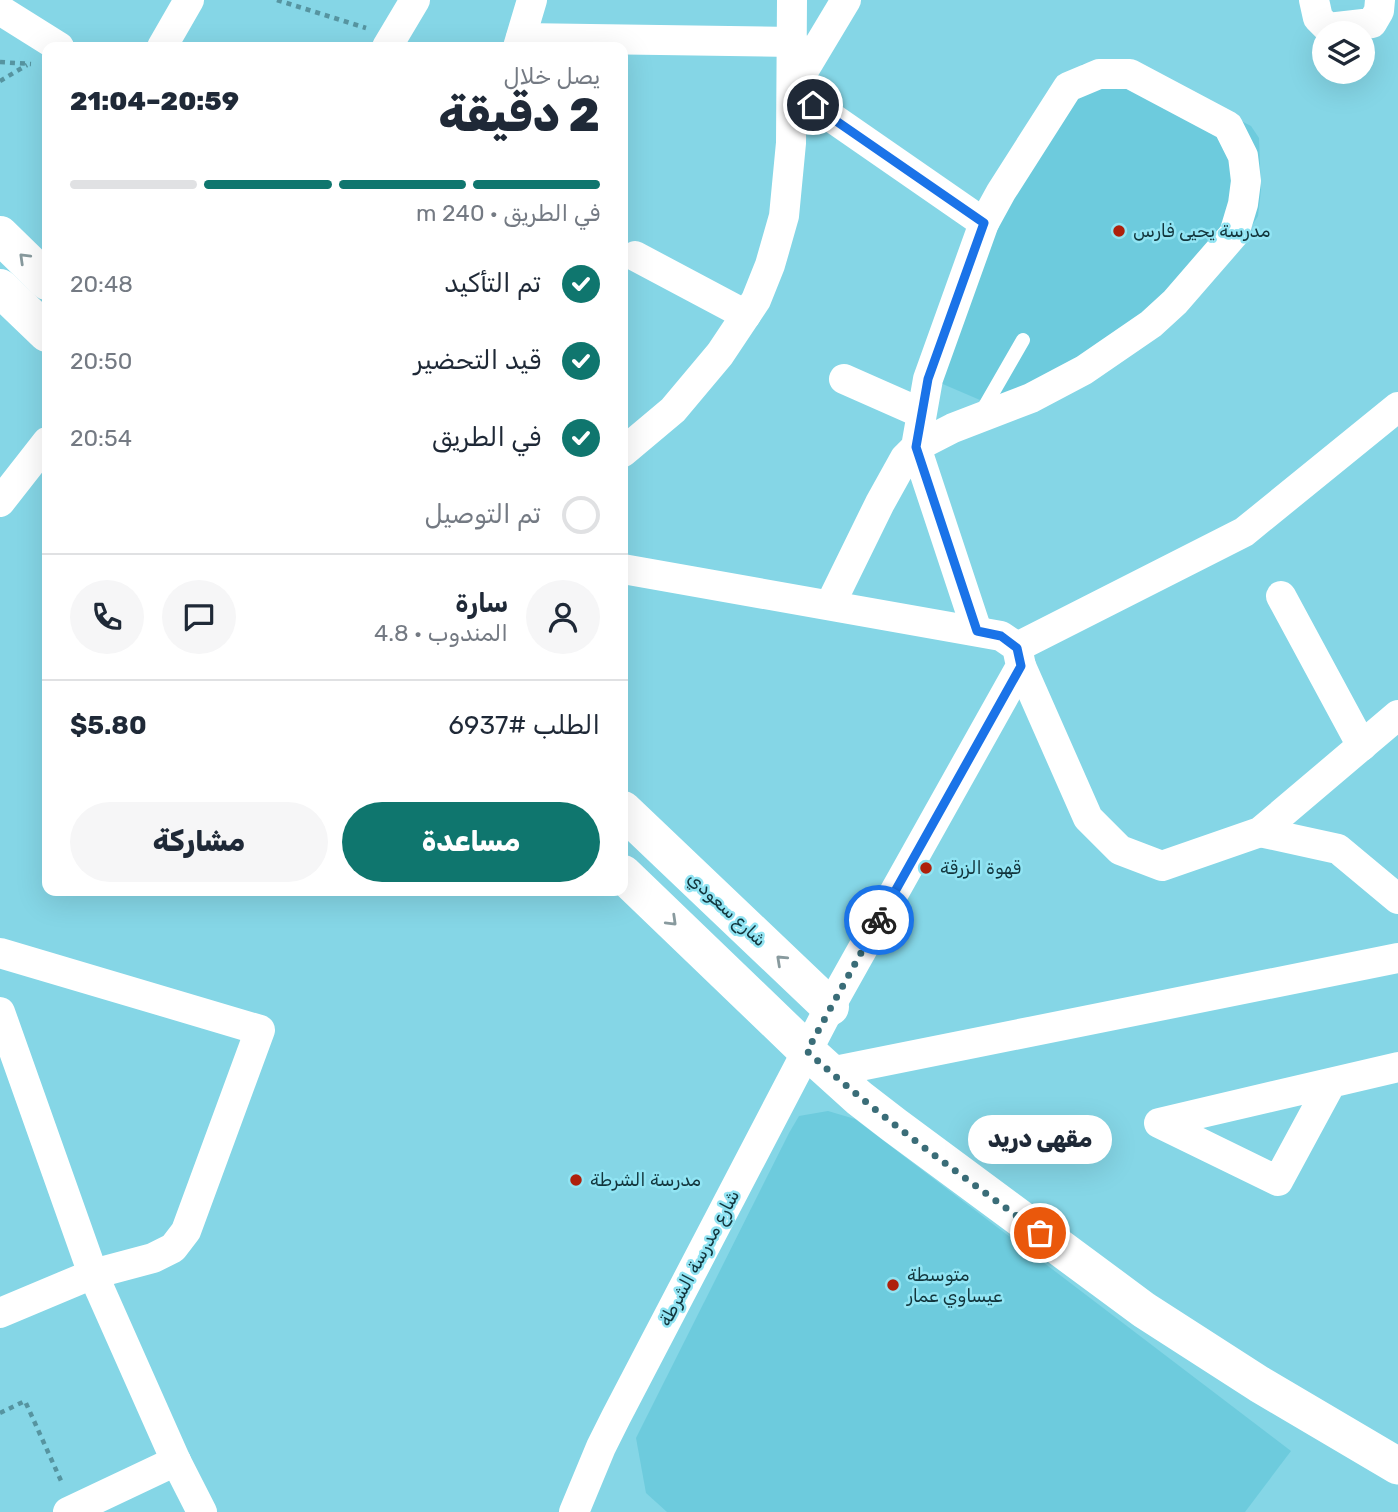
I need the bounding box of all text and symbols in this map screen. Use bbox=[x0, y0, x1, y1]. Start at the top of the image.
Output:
map controls bbox=[1312, 21, 1375, 84]
button: layers bbox=[1312, 21, 1375, 84]
text: يصل خلال bbox=[504, 62, 600, 90]
pin bbox=[783, 75, 843, 135]
text: 20:59–21:04 bbox=[70, 86, 239, 117]
icon: home bbox=[794, 86, 832, 124]
text: 2 دقيقة bbox=[438, 88, 600, 143]
text: في الطريق · 240 m bbox=[416, 199, 600, 227]
place label: مدرسة يحيى فارس bbox=[1133, 220, 1270, 242]
marker: مدرسة يحيى فارس bbox=[1111, 223, 1127, 239]
one-way arrow bbox=[19, 253, 32, 266]
icon: check bbox=[562, 265, 600, 303]
text: تم التأكيد bbox=[444, 268, 541, 299]
text: 20:48 bbox=[70, 270, 133, 298]
icon: check bbox=[562, 342, 600, 380]
text: قيد التحضير bbox=[414, 345, 541, 376]
text: 20:50 bbox=[70, 347, 132, 375]
icon: check bbox=[562, 419, 600, 457]
text: في الطريق bbox=[432, 422, 541, 453]
text: 20:54 bbox=[70, 424, 132, 452]
text: تم التوصيل bbox=[424, 499, 541, 530]
button: phone bbox=[70, 580, 144, 654]
button: chat bbox=[162, 580, 236, 654]
button: person bbox=[526, 580, 600, 654]
text: سارة bbox=[455, 588, 508, 619]
text: المندوب · 4.8 bbox=[374, 619, 508, 647]
text: $5.80 bbox=[70, 710, 147, 741]
text: الطلب #6937 bbox=[448, 710, 600, 741]
button: مشاركة bbox=[70, 802, 328, 882]
button: مساعدة bbox=[342, 802, 600, 882]
place label: قهوة الزرقة bbox=[940, 857, 1021, 879]
marker: قهوة الزرقة bbox=[918, 860, 934, 876]
street label: شارع سعودي bbox=[682, 867, 771, 952]
courier bbox=[844, 885, 914, 955]
icon: bike bbox=[860, 901, 898, 939]
one-way arrow bbox=[664, 912, 677, 925]
one-way arrow bbox=[776, 955, 789, 968]
callout: مقهى دريد bbox=[968, 1114, 1112, 1163]
text: مقهى دريد bbox=[988, 1125, 1092, 1153]
place label: مدرسة الشرطة bbox=[590, 1169, 701, 1191]
marker: مدرسة الشرطة bbox=[568, 1172, 584, 1188]
street label: شارع مدرسة الشرطة bbox=[654, 1186, 745, 1330]
pin bbox=[1010, 1203, 1070, 1263]
icon: bag bbox=[1021, 1214, 1059, 1252]
place label: متوسطة عيساوي عمار bbox=[906, 1264, 1003, 1308]
marker: متوسطة عيساوي عمار bbox=[885, 1277, 901, 1293]

